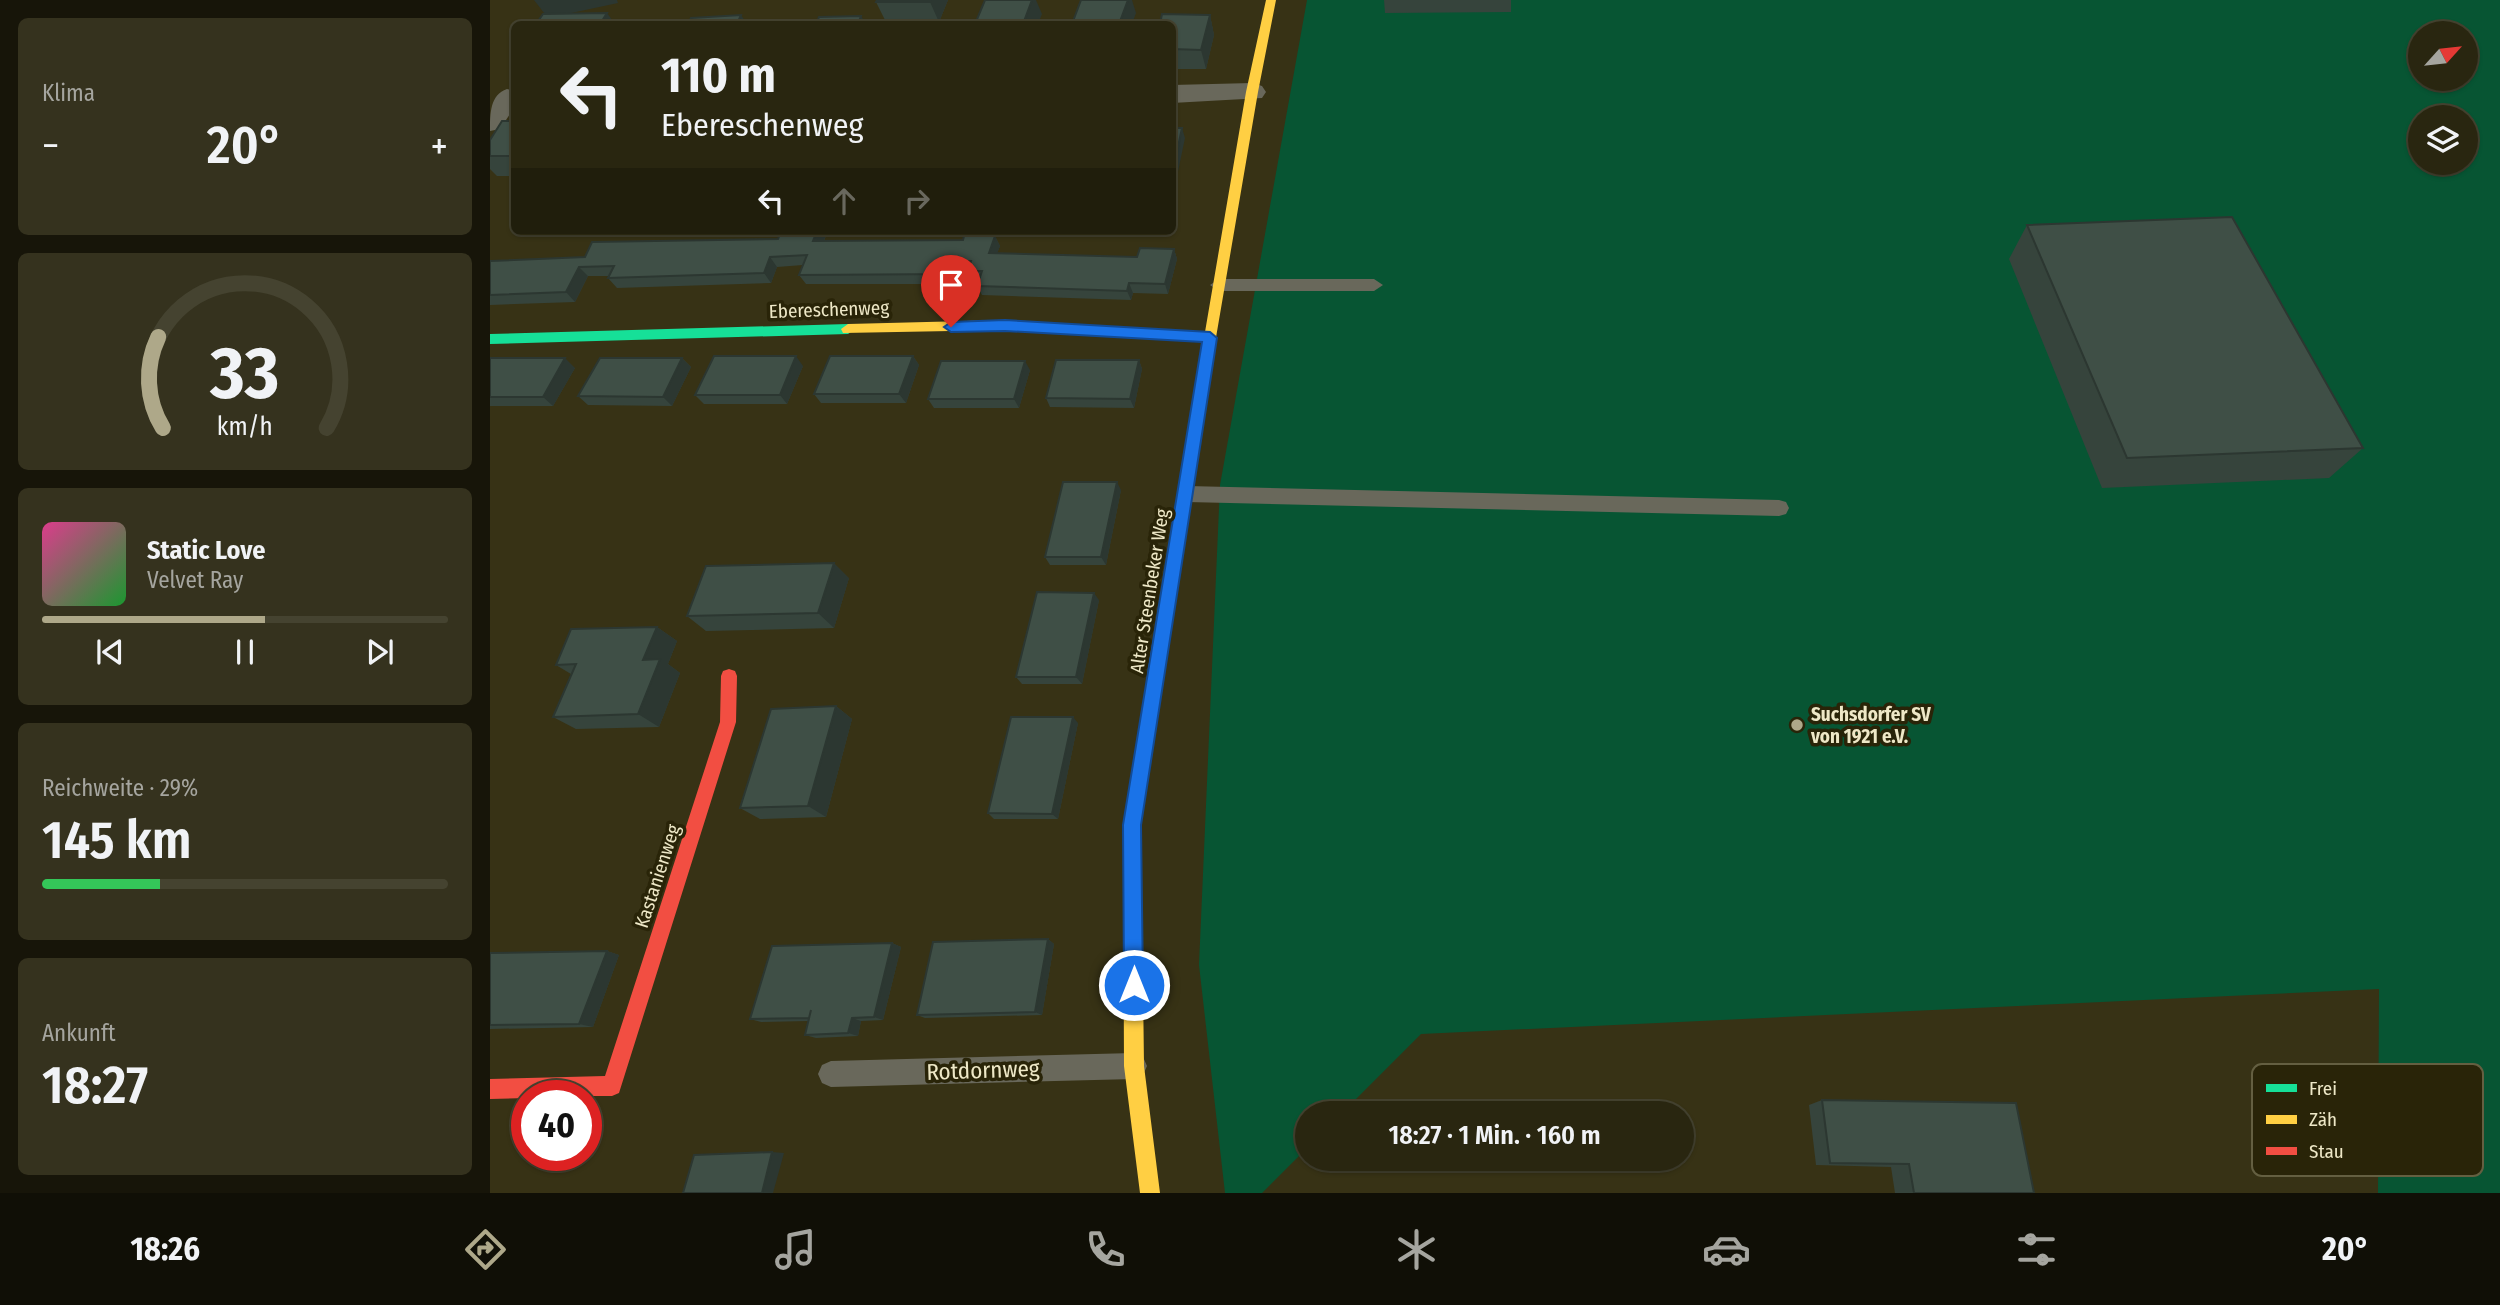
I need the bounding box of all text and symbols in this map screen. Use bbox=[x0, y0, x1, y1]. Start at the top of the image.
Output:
north arrow bbox=[2408, 21, 2478, 91]
map controls bbox=[2408, 21, 2478, 175]
text: 110 m bbox=[661, 46, 776, 105]
icon: left bbox=[546, 49, 637, 140]
text: Klima bbox=[42, 79, 95, 107]
button: layers bbox=[2408, 105, 2478, 175]
text: Ebereschenweg bbox=[661, 106, 864, 144]
text: 20° bbox=[207, 114, 283, 177]
text: − bbox=[42, 123, 59, 169]
text: + bbox=[431, 123, 448, 169]
icon: left bbox=[752, 182, 790, 220]
icon: ahead bbox=[825, 182, 863, 220]
icon: right bbox=[898, 182, 936, 220]
pin bbox=[921, 255, 981, 327]
icon: arrive bbox=[932, 266, 970, 304]
street label: Ebereschenweg bbox=[768, 296, 890, 323]
text: 33 bbox=[210, 330, 279, 417]
text: km/h bbox=[217, 411, 273, 441]
street label: Alter Steenbeker Weg bbox=[1125, 507, 1174, 675]
text: Static Love bbox=[147, 535, 265, 566]
text: Velvet Ray bbox=[147, 566, 243, 594]
icon: previous bbox=[91, 633, 129, 671]
icon: pause bbox=[226, 633, 264, 671]
icon: next bbox=[361, 633, 399, 671]
place label: Suchsdorfer SV von 1921 e.V. bbox=[1810, 703, 1932, 748]
marker: Suchsdorfer SV von 1921 e.V. bbox=[1789, 717, 1805, 733]
text: Reichweite · 29% bbox=[42, 774, 198, 802]
text: 145 km bbox=[42, 809, 191, 872]
street label: Kastanienweg bbox=[630, 821, 685, 931]
position arrow bbox=[1097, 948, 1171, 1022]
text: Ankunft bbox=[42, 1019, 116, 1047]
text: 18:27 bbox=[42, 1054, 148, 1117]
street label: Rotdornweg bbox=[926, 1054, 1040, 1086]
legend bbox=[2252, 1064, 2483, 1176]
text: Frei bbox=[2309, 1077, 2337, 1100]
speed limit sign: 40 bbox=[511, 1080, 602, 1171]
text: Zäh bbox=[2309, 1108, 2337, 1131]
text: 18:27 · 1 Min. · 160 m bbox=[1388, 1120, 1601, 1151]
text: Stau bbox=[2309, 1140, 2344, 1163]
icon: directions bbox=[461, 1225, 510, 1274]
icon: music bbox=[771, 1225, 820, 1274]
icon: phone bbox=[1081, 1225, 1130, 1274]
icon: climate bbox=[1392, 1225, 1441, 1274]
icon: car bbox=[1702, 1225, 1751, 1274]
icon: filters bbox=[2012, 1225, 2061, 1274]
text: 18:26 bbox=[131, 1230, 200, 1268]
text: 20° bbox=[2322, 1230, 2369, 1268]

